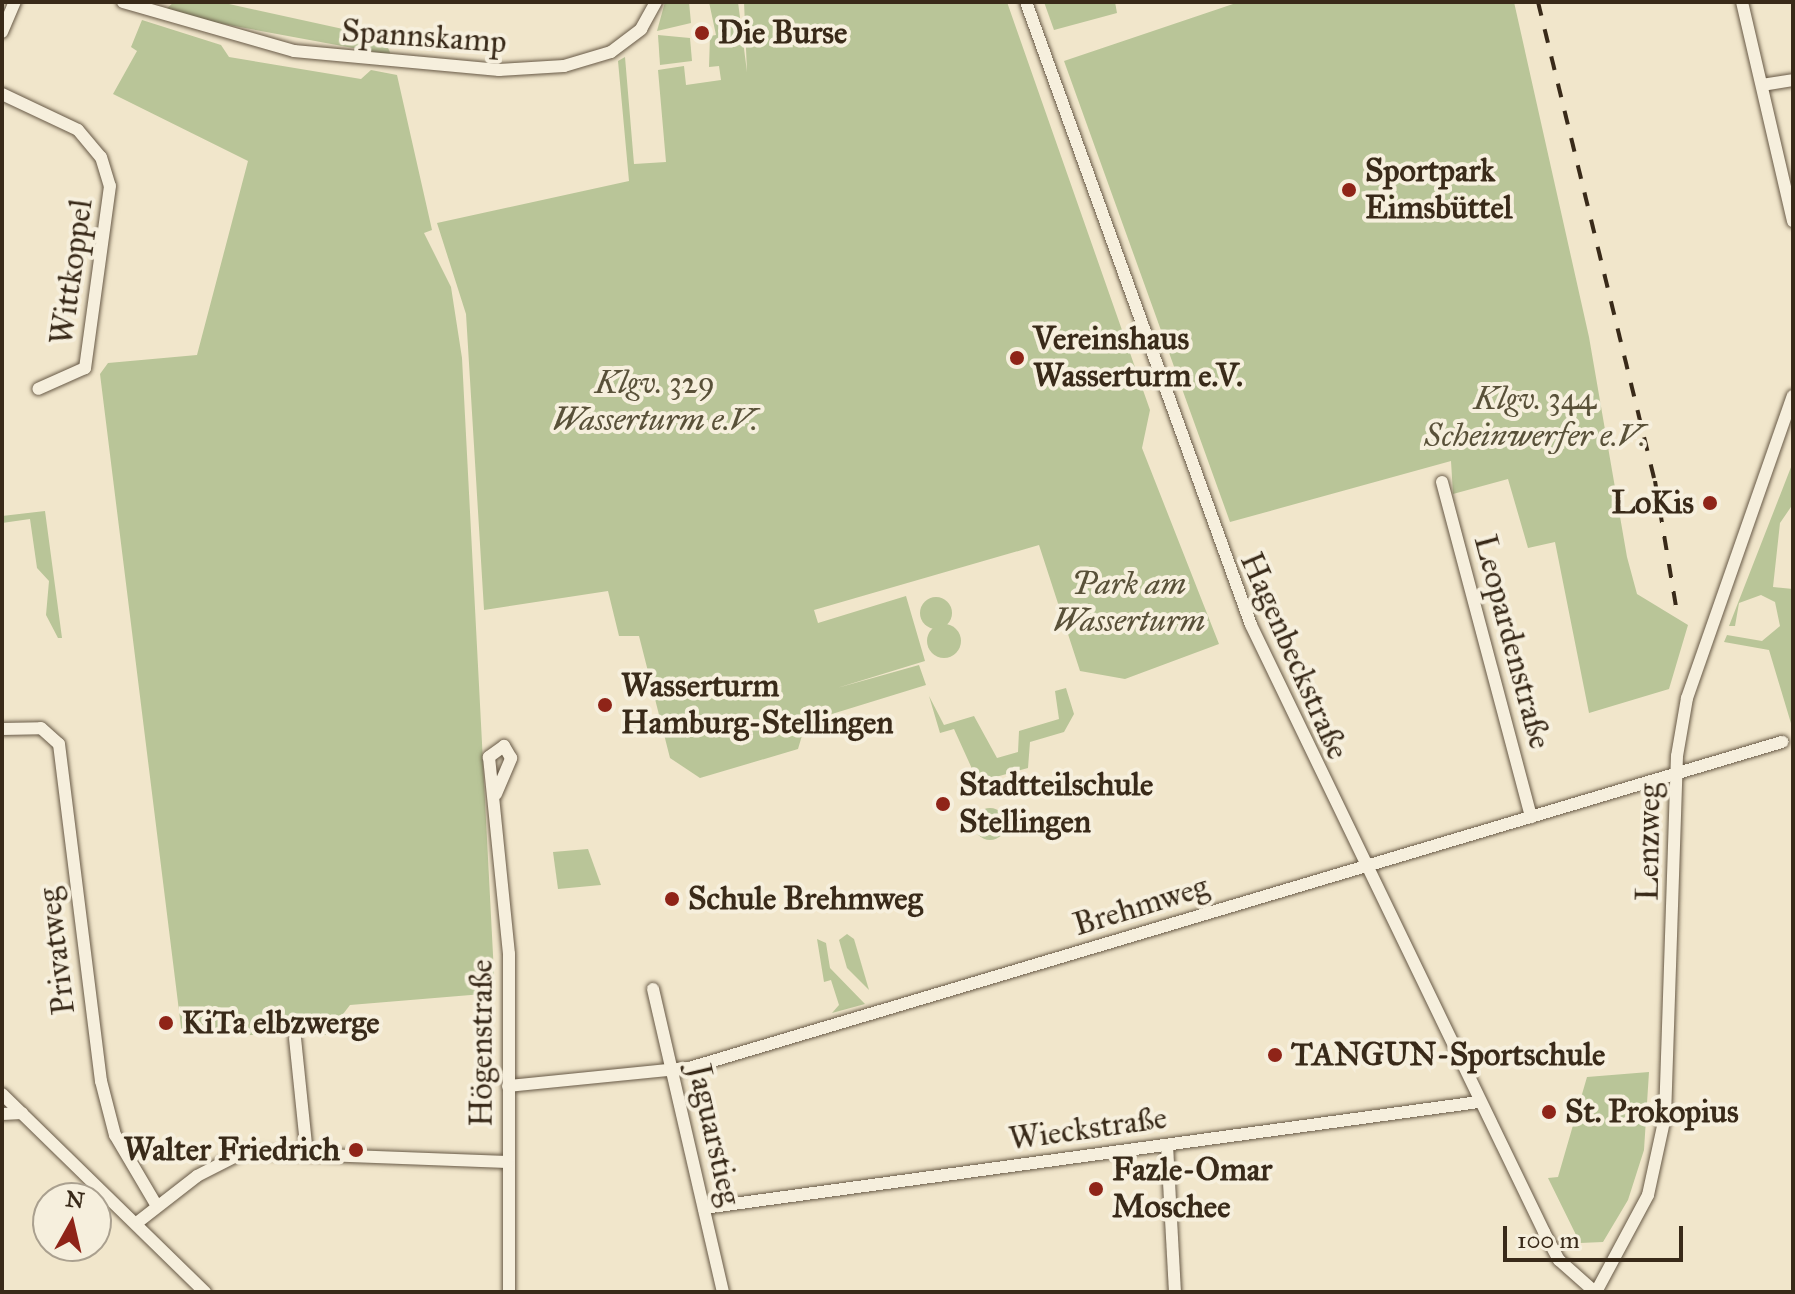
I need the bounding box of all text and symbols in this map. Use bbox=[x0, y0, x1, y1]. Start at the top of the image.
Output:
street label: Spannskamp bbox=[340, 12, 508, 62]
place label: Die Burse bbox=[718, 14, 847, 52]
marker: Die Burse bbox=[693, 24, 711, 42]
place label: Sportpark Eimsbüttel bbox=[1365, 153, 1512, 228]
marker: Sportpark Eimsbüttel bbox=[1340, 181, 1358, 199]
street label: Wittkoppel bbox=[43, 197, 101, 347]
place label: Vereinshaus Wasserturm e.V. bbox=[1033, 321, 1243, 396]
marker: Vereinshaus Wasserturm e.V. bbox=[1008, 349, 1026, 367]
park label: Klgv. 329 Wasserturm e.V. bbox=[552, 365, 758, 440]
park label: Klgv. 344 Scheinwerfer e.V. bbox=[1424, 381, 1646, 456]
place label: LoKis bbox=[1611, 484, 1694, 522]
marker: LoKis bbox=[1701, 494, 1719, 512]
street label: Leopardenstraße bbox=[1465, 531, 1559, 753]
street label: Hagenbeckstraße bbox=[1231, 547, 1357, 765]
park label: Park am Wasserturm bbox=[1053, 566, 1205, 641]
place label: Wasserturm Hamburg-Stellingen bbox=[621, 668, 894, 743]
marker: Wasserturm Hamburg-Stellingen bbox=[596, 696, 614, 714]
place label: Stadtteilschule Stellingen bbox=[959, 767, 1153, 842]
street label: Lenzweg bbox=[1629, 783, 1669, 901]
marker: Stadtteilschule Stellingen bbox=[934, 795, 952, 813]
street label: Brehmweg bbox=[1069, 867, 1213, 945]
place label: Schule Brehmweg bbox=[688, 880, 923, 918]
street label: Privatweg bbox=[30, 885, 84, 1017]
marker: Schule Brehmweg bbox=[663, 890, 681, 908]
street label: Högenstraße bbox=[463, 959, 501, 1127]
place label: KiTa elbzwerge bbox=[182, 1004, 380, 1042]
marker: KiTa elbzwerge bbox=[157, 1014, 175, 1032]
place label: TANGUN-Sportschule bbox=[1291, 1036, 1605, 1074]
marker: TANGUN-Sportschule bbox=[1266, 1046, 1284, 1064]
street label: Jaguarstieg bbox=[679, 1061, 749, 1209]
place label: St. Prokopius bbox=[1565, 1093, 1739, 1131]
street label: Wieckstraße bbox=[1007, 1099, 1169, 1159]
marker: St. Prokopius bbox=[1540, 1103, 1558, 1121]
place label: Walter Friedrich bbox=[123, 1131, 340, 1169]
marker: Walter Friedrich bbox=[347, 1141, 365, 1159]
place label: Fazle-Omar Moschee bbox=[1112, 1152, 1272, 1227]
marker: Fazle-Omar Moschee bbox=[1087, 1180, 1105, 1198]
north arrow bbox=[32, 1182, 112, 1262]
text: N bbox=[64, 1185, 86, 1214]
scale bar bbox=[1507, 1210, 1687, 1260]
text: 100 m bbox=[1517, 1225, 1580, 1255]

